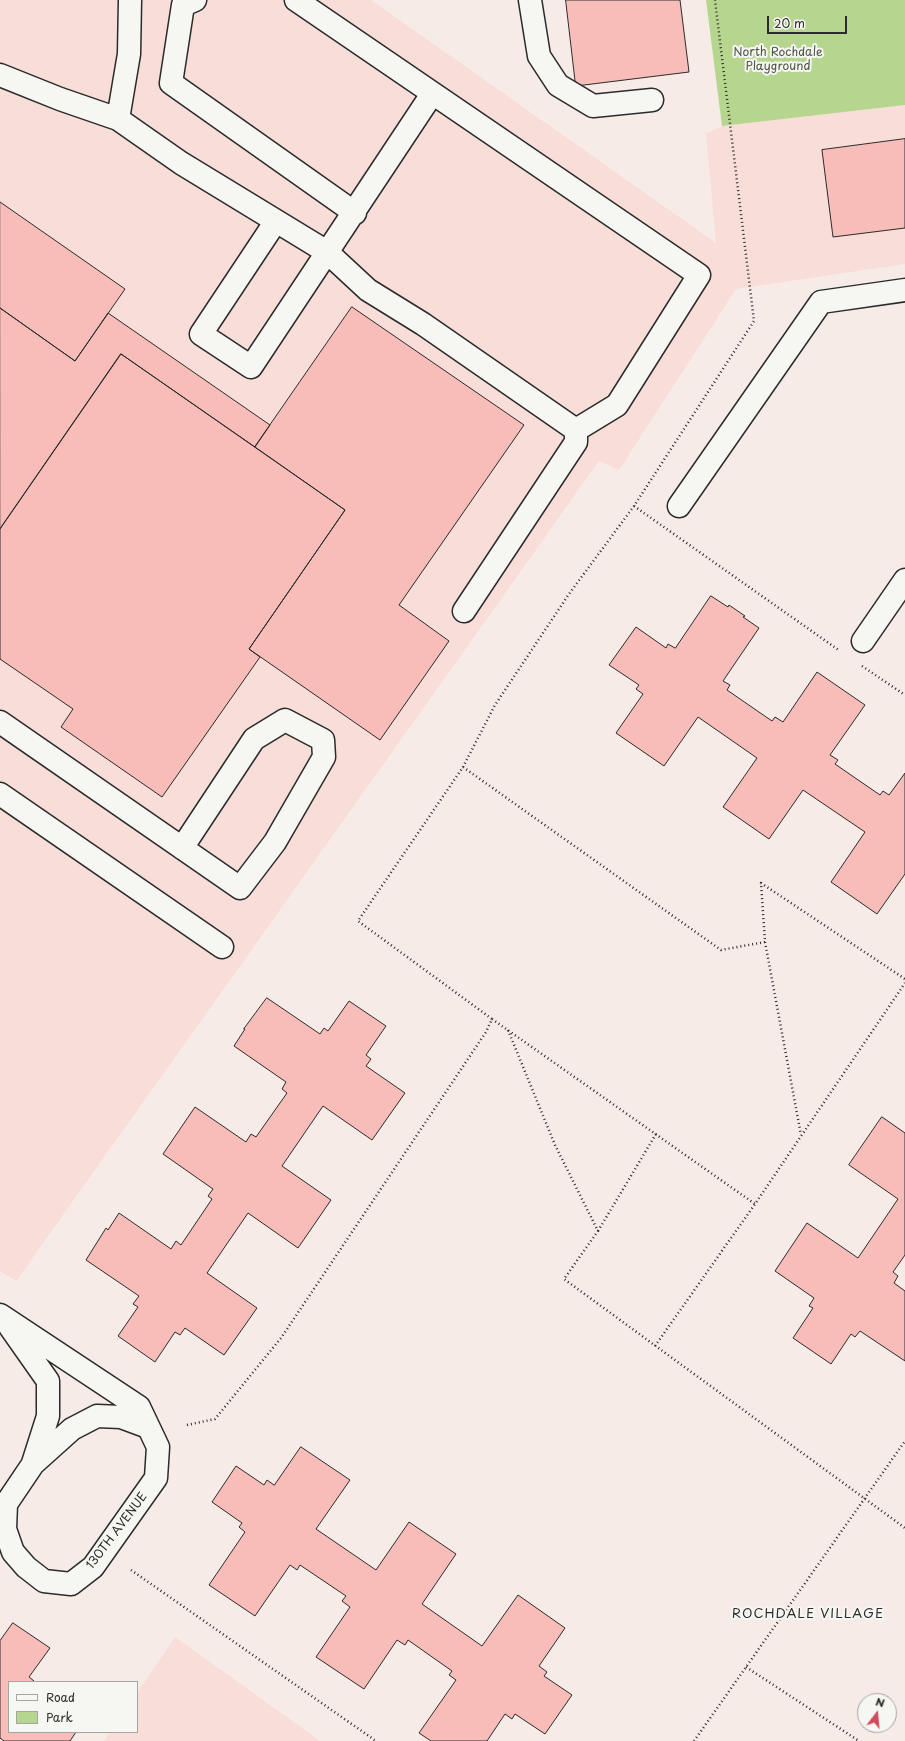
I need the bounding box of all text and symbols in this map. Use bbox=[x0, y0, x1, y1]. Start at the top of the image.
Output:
scale bar bbox=[769, 8, 849, 34]
text: 20 m bbox=[774, 14, 805, 32]
park label: North Rochdale Playground bbox=[733, 46, 823, 74]
street label: 130TH AVENUE bbox=[84, 1490, 150, 1572]
district label: ROCHDALE VILLAGE bbox=[733, 1606, 883, 1622]
legend bbox=[8, 1681, 138, 1733]
text: Road bbox=[46, 1688, 75, 1706]
north arrow bbox=[857, 1693, 897, 1733]
text: N bbox=[874, 1693, 887, 1711]
text: Park bbox=[46, 1708, 73, 1726]

